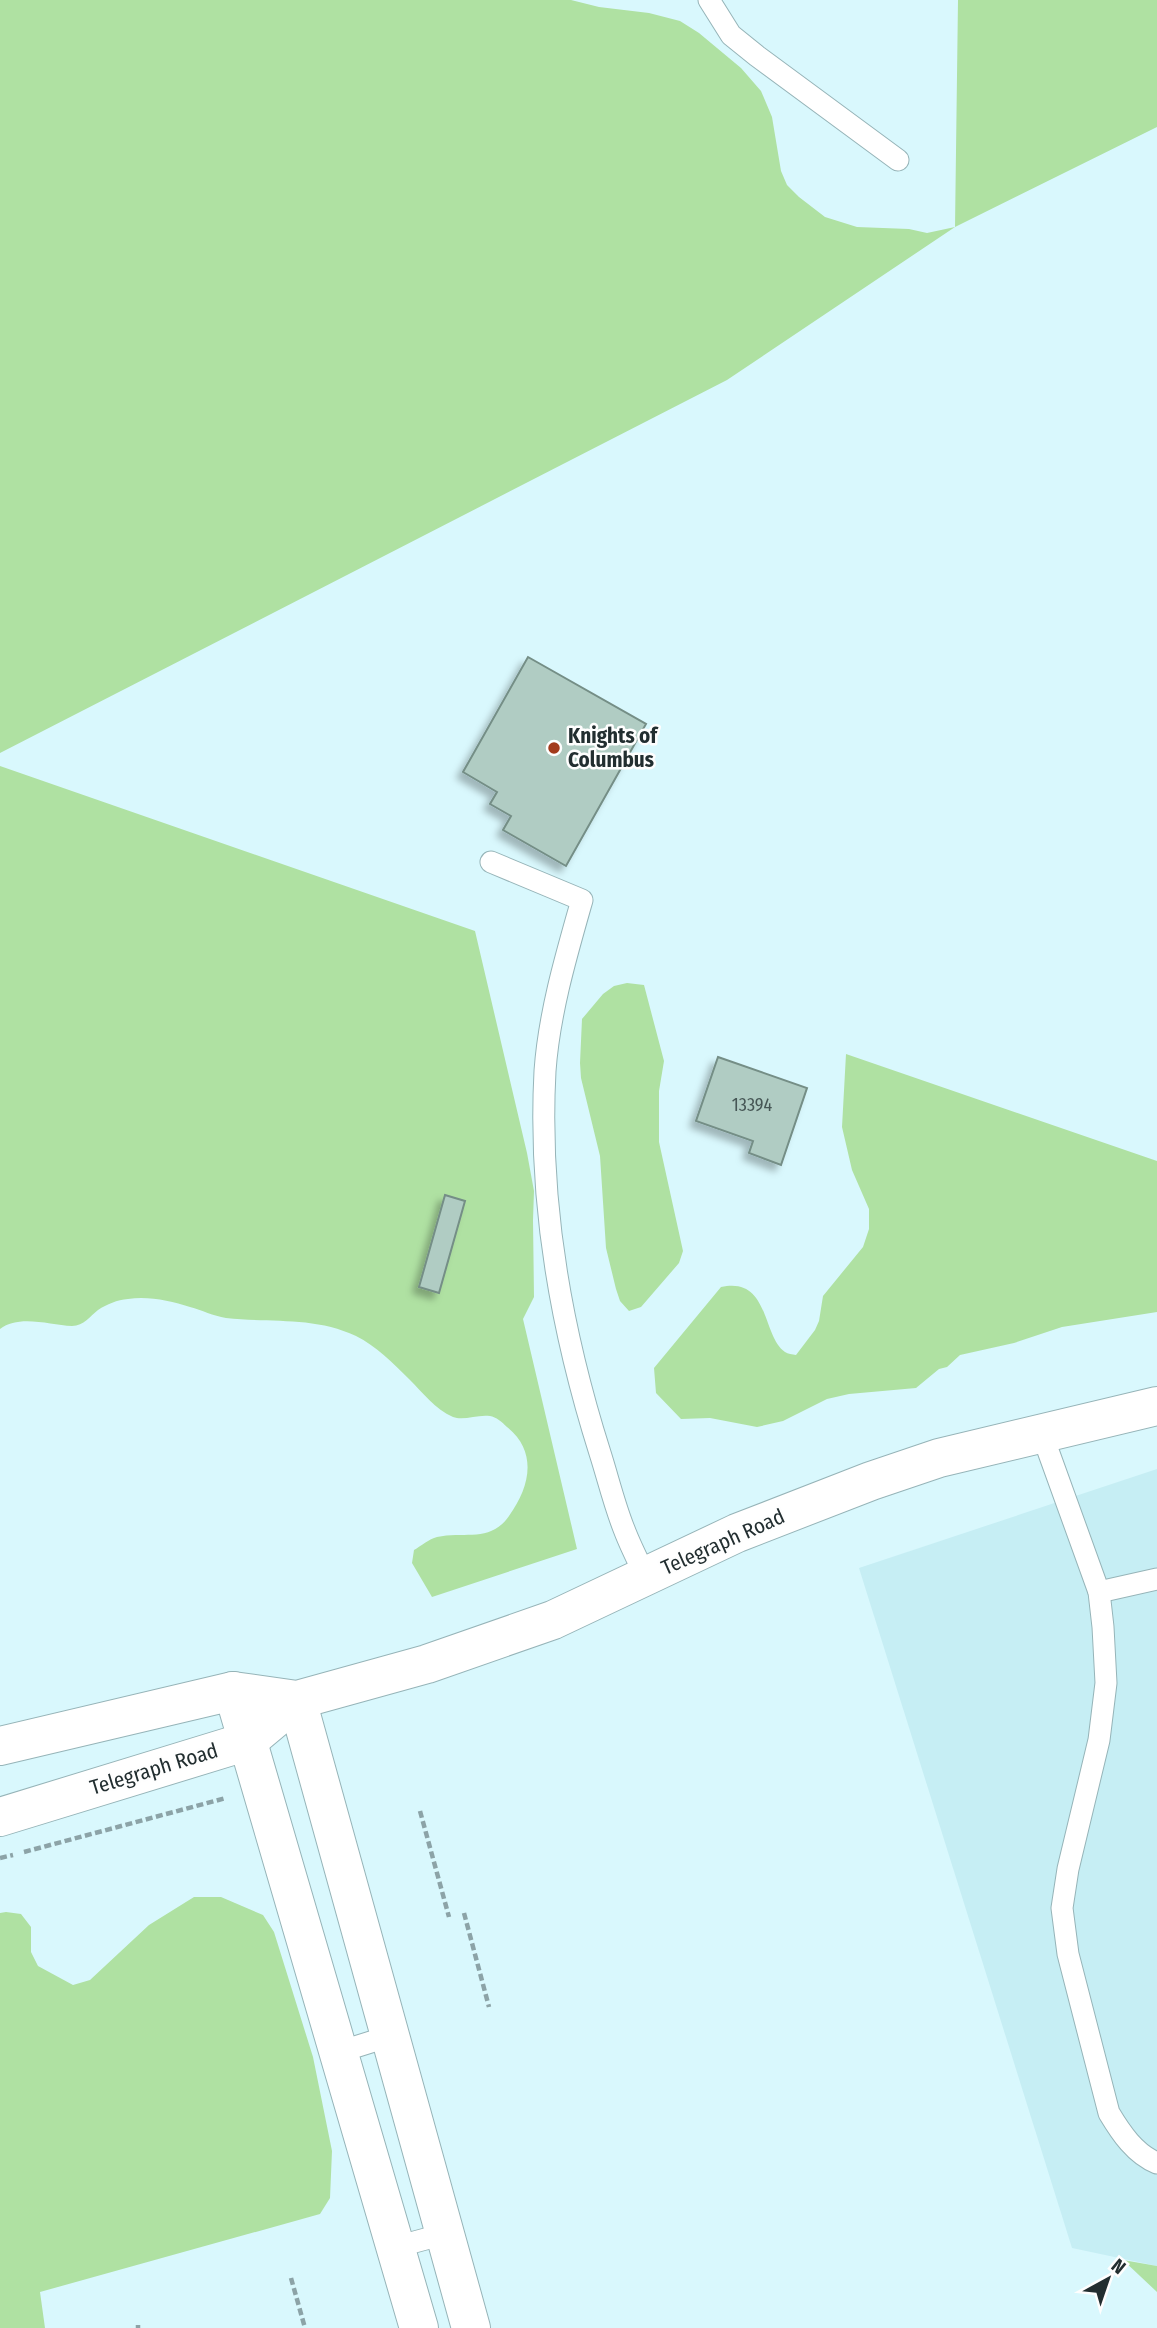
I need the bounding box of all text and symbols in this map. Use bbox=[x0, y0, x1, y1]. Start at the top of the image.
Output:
place label: Knights of Columbus bbox=[568, 723, 659, 773]
marker: Knights of Columbus bbox=[546, 740, 562, 756]
house number: 13394 bbox=[732, 1094, 772, 1116]
street label: Telegraph Road bbox=[657, 1503, 789, 1581]
street label: Telegraph Road bbox=[87, 1737, 221, 1801]
north arrow bbox=[1073, 2244, 1143, 2314]
text: N bbox=[1107, 2254, 1130, 2279]

